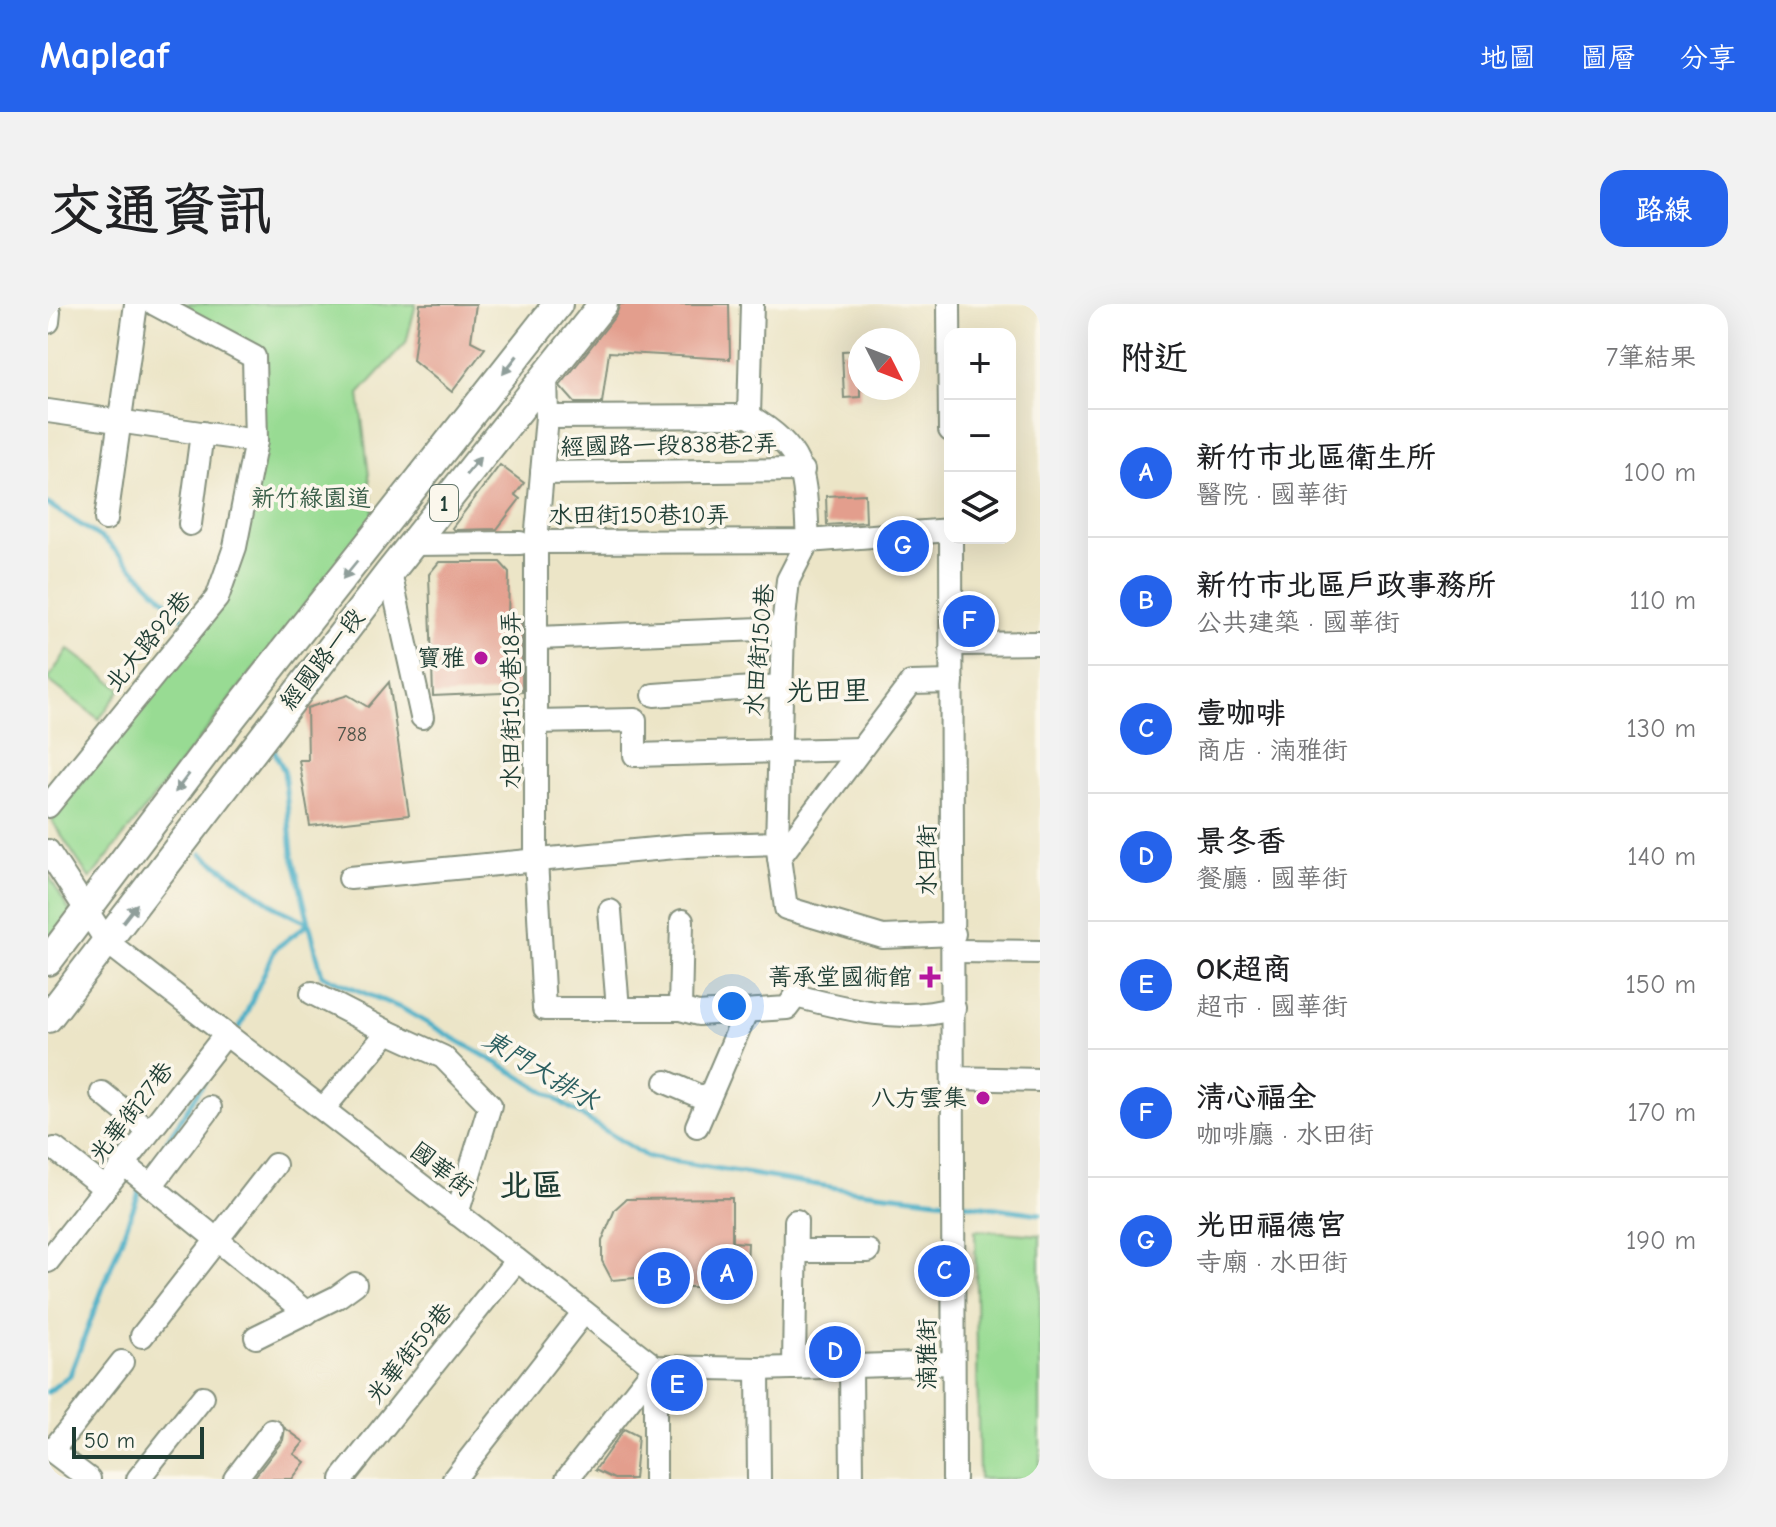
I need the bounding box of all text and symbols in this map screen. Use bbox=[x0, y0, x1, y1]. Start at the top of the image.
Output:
text: Mapleaf bbox=[40, 34, 169, 78]
text: 地圖 bbox=[1480, 42, 1536, 74]
text: 圖層 bbox=[1580, 42, 1636, 74]
text: 分享 bbox=[1680, 42, 1736, 74]
button: 路線 bbox=[1600, 170, 1728, 247]
text: 交通資訊 bbox=[48, 179, 272, 243]
north arrow bbox=[848, 328, 920, 400]
map controls bbox=[944, 328, 1016, 544]
button: + bbox=[944, 328, 1016, 400]
text: 附近 bbox=[1120, 338, 1188, 378]
text: 7筆結果 bbox=[1606, 343, 1696, 373]
one-way arrow bbox=[502, 355, 519, 375]
button: − bbox=[944, 400, 1016, 472]
street label: 經國路一段838巷2弄 bbox=[560, 429, 778, 461]
text: 新竹市北區衛生所 bbox=[1196, 440, 1436, 475]
one-way arrow bbox=[465, 456, 481, 476]
text: A bbox=[1139, 458, 1153, 488]
text: 100 m bbox=[1624, 458, 1696, 488]
button: layers bbox=[944, 472, 1016, 544]
text: 醫院 · 國華街 bbox=[1196, 480, 1348, 510]
park label: 新竹綠園道 bbox=[251, 484, 371, 512]
road number: 1 bbox=[430, 485, 458, 521]
street label: 水田街150巷10弄 bbox=[548, 501, 730, 529]
pin: G bbox=[877, 516, 929, 576]
one-way arrow bbox=[342, 560, 358, 580]
text: 新竹市北區戶政事務所 bbox=[1196, 568, 1496, 603]
street label: 水田街150巷 bbox=[739, 582, 779, 718]
street label: 北大路92巷 bbox=[99, 585, 197, 697]
text: B bbox=[1138, 586, 1154, 616]
text: 110 m bbox=[1629, 586, 1696, 616]
pin: F bbox=[943, 591, 995, 651]
street label: 經國路一段 bbox=[274, 603, 370, 715]
text: 公共建築 · 國華街 bbox=[1196, 608, 1400, 638]
street label: 水田街150巷18弄 bbox=[497, 611, 525, 790]
place label: 寶雅 bbox=[417, 644, 465, 672]
marker: 寶雅 bbox=[472, 649, 490, 667]
district label: 光田里 bbox=[786, 675, 870, 707]
text: 壹咖啡 bbox=[1196, 696, 1286, 731]
text: C bbox=[1138, 714, 1154, 744]
text: 130 m bbox=[1627, 714, 1696, 744]
house number: 788 bbox=[337, 723, 367, 746]
text: 商店 · 湳雅街 bbox=[1196, 736, 1348, 766]
one-way arrow bbox=[175, 773, 191, 793]
street label: 水田街 bbox=[913, 824, 941, 896]
text: 景冬香 bbox=[1196, 824, 1286, 859]
text: D bbox=[1138, 842, 1154, 872]
text: 140 m bbox=[1627, 842, 1696, 872]
text: 餐廳 · 國華街 bbox=[1196, 864, 1348, 894]
one-way arrow bbox=[122, 903, 138, 923]
text: OK超商 bbox=[1196, 952, 1292, 987]
place label: 菁承堂國術館 bbox=[768, 963, 912, 991]
marker: 菁承堂國術館 bbox=[919, 966, 941, 988]
text: E bbox=[1138, 970, 1154, 1000]
text: 150 m bbox=[1626, 970, 1696, 1000]
your location bbox=[712, 986, 752, 1026]
text: 超市 · 國華街 bbox=[1196, 992, 1348, 1022]
water label: 東門大排水 bbox=[477, 1025, 605, 1118]
street label: 光華街27巷 bbox=[83, 1056, 179, 1168]
text: 清心福全 bbox=[1196, 1080, 1316, 1115]
place label: 八方雲集 bbox=[871, 1084, 967, 1112]
marker: 八方雲集 bbox=[974, 1089, 992, 1107]
text: F bbox=[1138, 1098, 1154, 1128]
text: 170 m bbox=[1627, 1098, 1696, 1128]
text: 咖啡廳 · 水田街 bbox=[1196, 1120, 1374, 1150]
street label: 國華街 bbox=[405, 1136, 479, 1202]
district label: 北區 bbox=[499, 1167, 563, 1204]
text: 光田福德宮 bbox=[1196, 1208, 1346, 1243]
text: G bbox=[1137, 1226, 1155, 1256]
text: 190 m bbox=[1626, 1226, 1696, 1256]
pin: C bbox=[918, 1241, 970, 1301]
pin: A bbox=[701, 1244, 753, 1304]
pin: B bbox=[638, 1248, 690, 1308]
text: 寺廟 · 水田街 bbox=[1196, 1248, 1348, 1278]
street label: 光華街59巷 bbox=[360, 1297, 458, 1409]
street label: 湳雅街 bbox=[913, 1318, 941, 1390]
pin: D bbox=[809, 1322, 861, 1382]
pin: E bbox=[651, 1355, 703, 1415]
scale bar bbox=[72, 1423, 204, 1459]
text: 50 m bbox=[84, 1428, 135, 1454]

